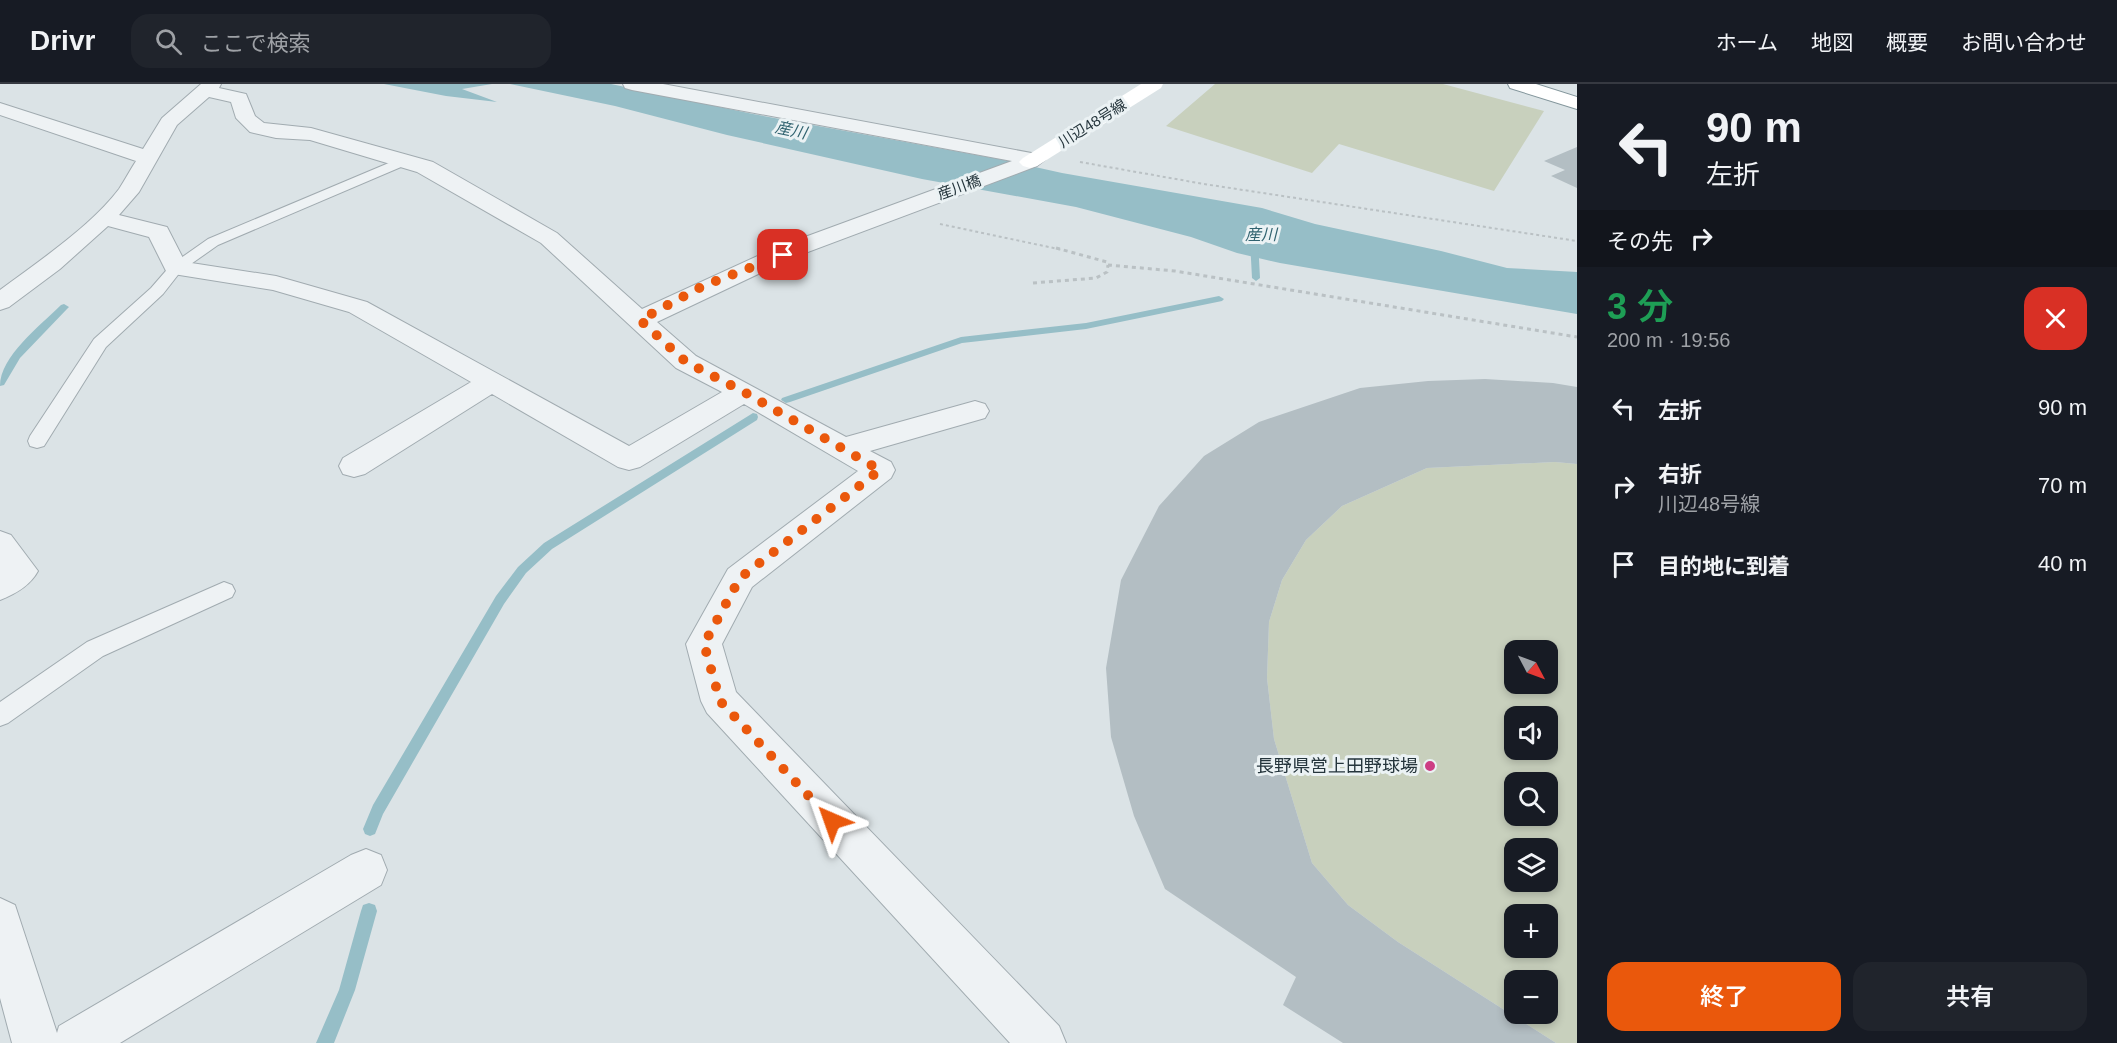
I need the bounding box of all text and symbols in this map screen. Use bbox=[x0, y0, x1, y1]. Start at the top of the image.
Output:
search box bbox=[131, 14, 551, 68]
text: Drivr bbox=[30, 25, 95, 56]
icon: search bbox=[152, 25, 185, 58]
text: ここで検索 bbox=[200, 31, 310, 56]
text: ホーム bbox=[1716, 31, 1778, 54]
text: 地図 bbox=[1811, 31, 1853, 54]
text: 概要 bbox=[1886, 31, 1928, 54]
text: お問い合わせ bbox=[1961, 31, 2087, 54]
street label: 川辺48号線 bbox=[1055, 95, 1129, 151]
text: 90 m bbox=[1706, 104, 1802, 151]
icon: left bbox=[1607, 108, 1685, 186]
water label: 産川 bbox=[774, 118, 810, 142]
text: 左折 bbox=[1706, 160, 1760, 190]
street label: 産川橋 bbox=[935, 171, 983, 203]
icon: right bbox=[1685, 222, 1718, 255]
water label: 産川 bbox=[1245, 226, 1279, 243]
pin bbox=[757, 229, 808, 280]
text: その先 bbox=[1607, 229, 1673, 254]
icon: arrive bbox=[766, 238, 799, 271]
text: 3 分 bbox=[1607, 286, 1673, 327]
button: close bbox=[2024, 287, 2087, 350]
text: 200 m · 19:56 bbox=[1607, 329, 1730, 351]
icon: left bbox=[1607, 392, 1640, 425]
text: 90 m bbox=[2038, 395, 2087, 420]
text: 左折 bbox=[1658, 398, 1702, 423]
text: 右折 bbox=[1658, 462, 1702, 487]
icon: right bbox=[1607, 470, 1640, 503]
text: 70 m bbox=[2038, 473, 2087, 498]
text: 川辺48号線 bbox=[1658, 493, 1760, 515]
icon: arrive bbox=[1607, 548, 1640, 581]
text: 40 m bbox=[2038, 551, 2087, 576]
text: 目的地に到着 bbox=[1658, 554, 1790, 579]
north arrow bbox=[1504, 640, 1558, 694]
map controls bbox=[1504, 640, 1558, 1024]
button: sound bbox=[1504, 706, 1558, 760]
place label: 長野県営上田野球場 bbox=[1256, 756, 1418, 776]
marker: 長野県営上田野球場 bbox=[1423, 759, 1437, 773]
button: search bbox=[1504, 772, 1558, 826]
position arrow bbox=[800, 789, 864, 853]
button: layers bbox=[1504, 838, 1558, 892]
button: + bbox=[1504, 904, 1558, 958]
button: 終了 bbox=[1607, 962, 1841, 1031]
button: 共有 bbox=[1853, 962, 2087, 1031]
button: − bbox=[1504, 970, 1558, 1024]

